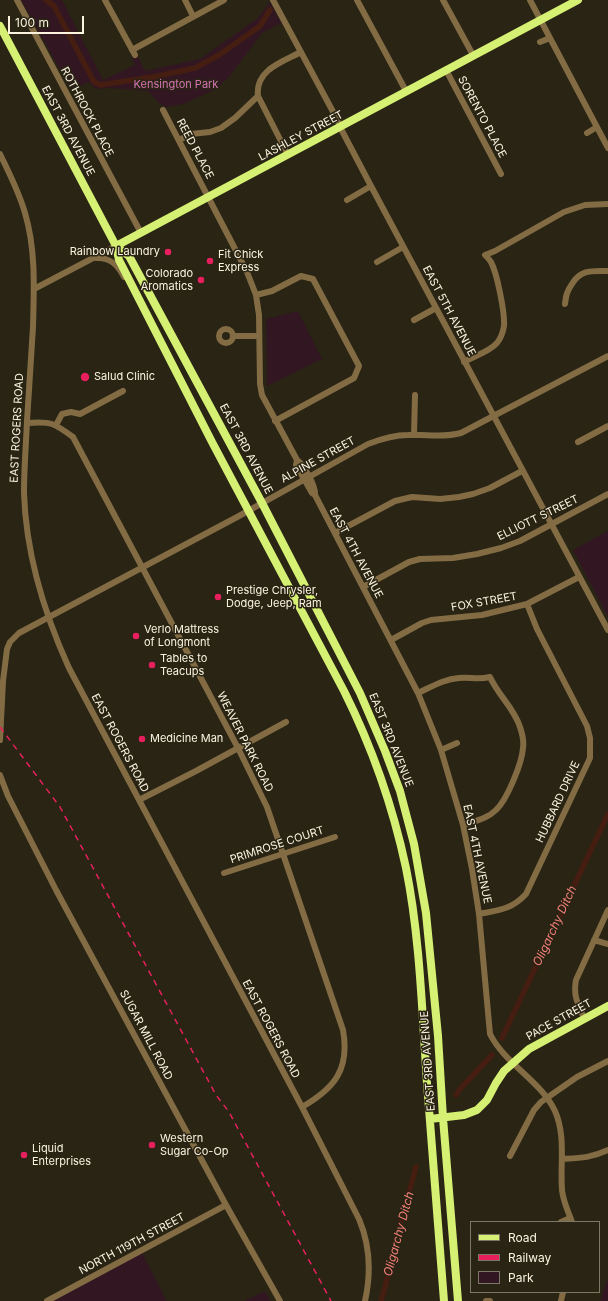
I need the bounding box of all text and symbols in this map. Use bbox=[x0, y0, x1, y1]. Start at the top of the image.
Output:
scale bar bbox=[10, 8, 86, 34]
text: 100 m bbox=[15, 15, 49, 30]
street label: ROTHROCK PLACE bbox=[58, 65, 116, 159]
street label: SORENTO PLACE bbox=[455, 74, 509, 160]
park label: Kensington Park bbox=[134, 78, 218, 92]
street label: EAST 3RD AVENUE bbox=[39, 84, 97, 178]
street label: LASHLEY STREET bbox=[256, 108, 346, 164]
street label: REED PLACE bbox=[174, 117, 216, 181]
place label: Rainbow Laundry bbox=[70, 245, 160, 259]
marker: Rainbow Laundry bbox=[163, 247, 173, 257]
place label: Fit Chick Express bbox=[218, 248, 263, 274]
marker: Fit Chick Express bbox=[205, 256, 215, 266]
street label: EAST 5TH AVENUE bbox=[420, 263, 478, 359]
place label: Colorado Aromatics bbox=[141, 267, 193, 293]
marker: Colorado Aromatics bbox=[196, 275, 206, 285]
place label: Salud Clinic bbox=[94, 370, 155, 384]
marker: Salud Clinic bbox=[79, 371, 91, 383]
street label: EAST ROGERS ROAD bbox=[8, 373, 26, 483]
street label: EAST 3RD AVENUE bbox=[217, 402, 275, 496]
street label: ALPINE STREET bbox=[278, 434, 358, 486]
street label: ELLIOTT STREET bbox=[495, 493, 581, 543]
street label: EAST 4TH AVENUE bbox=[326, 505, 386, 601]
place label: Prestige Chrysler, Dodge, Jeep, Ram bbox=[226, 584, 322, 610]
street label: FOX STREET bbox=[450, 590, 518, 614]
marker: Prestige Chrysler, Dodge, Jeep, Ram bbox=[213, 592, 223, 602]
place label: Verlo Mattress of Longmont bbox=[144, 623, 219, 649]
marker: Verlo Mattress of Longmont bbox=[131, 631, 141, 641]
place label: Tables to Teacups bbox=[160, 652, 207, 678]
marker: Tables to Teacups bbox=[147, 660, 157, 670]
street label: WEAVER PARK ROAD bbox=[214, 690, 276, 794]
street label: EAST 3RD AVENUE bbox=[366, 691, 416, 789]
street label: EAST ROGERS ROAD bbox=[88, 692, 152, 794]
place label: Medicine Man bbox=[150, 732, 223, 746]
marker: Medicine Man bbox=[137, 734, 147, 744]
street label: HUBBARD DRIVE bbox=[533, 759, 583, 845]
street label: EAST 4TH AVENUE bbox=[460, 803, 494, 905]
street label: PRIMROSE COURT bbox=[228, 824, 326, 866]
water label: Oligarchy Ditch bbox=[530, 883, 580, 969]
street label: EAST ROGERS ROAD bbox=[239, 978, 303, 1080]
street label: SUGAR MILL ROAD bbox=[117, 988, 175, 1082]
street label: PACE STREET bbox=[524, 997, 594, 1043]
street label: EAST 3RD AVENUE bbox=[418, 1010, 438, 1112]
place label: Western Sugar Co-Op bbox=[160, 1132, 229, 1158]
marker: Western Sugar Co-Op bbox=[147, 1140, 157, 1150]
place label: Liquid Enterprises bbox=[32, 1142, 91, 1168]
marker: Liquid Enterprises bbox=[19, 1150, 29, 1160]
water label: Oligarchy Ditch bbox=[381, 1190, 417, 1278]
street label: NORTH 119TH STREET bbox=[77, 1211, 187, 1277]
legend bbox=[470, 1221, 600, 1293]
text: Road bbox=[508, 1230, 537, 1245]
text: Railway bbox=[508, 1250, 551, 1265]
text: Park bbox=[508, 1270, 534, 1285]

